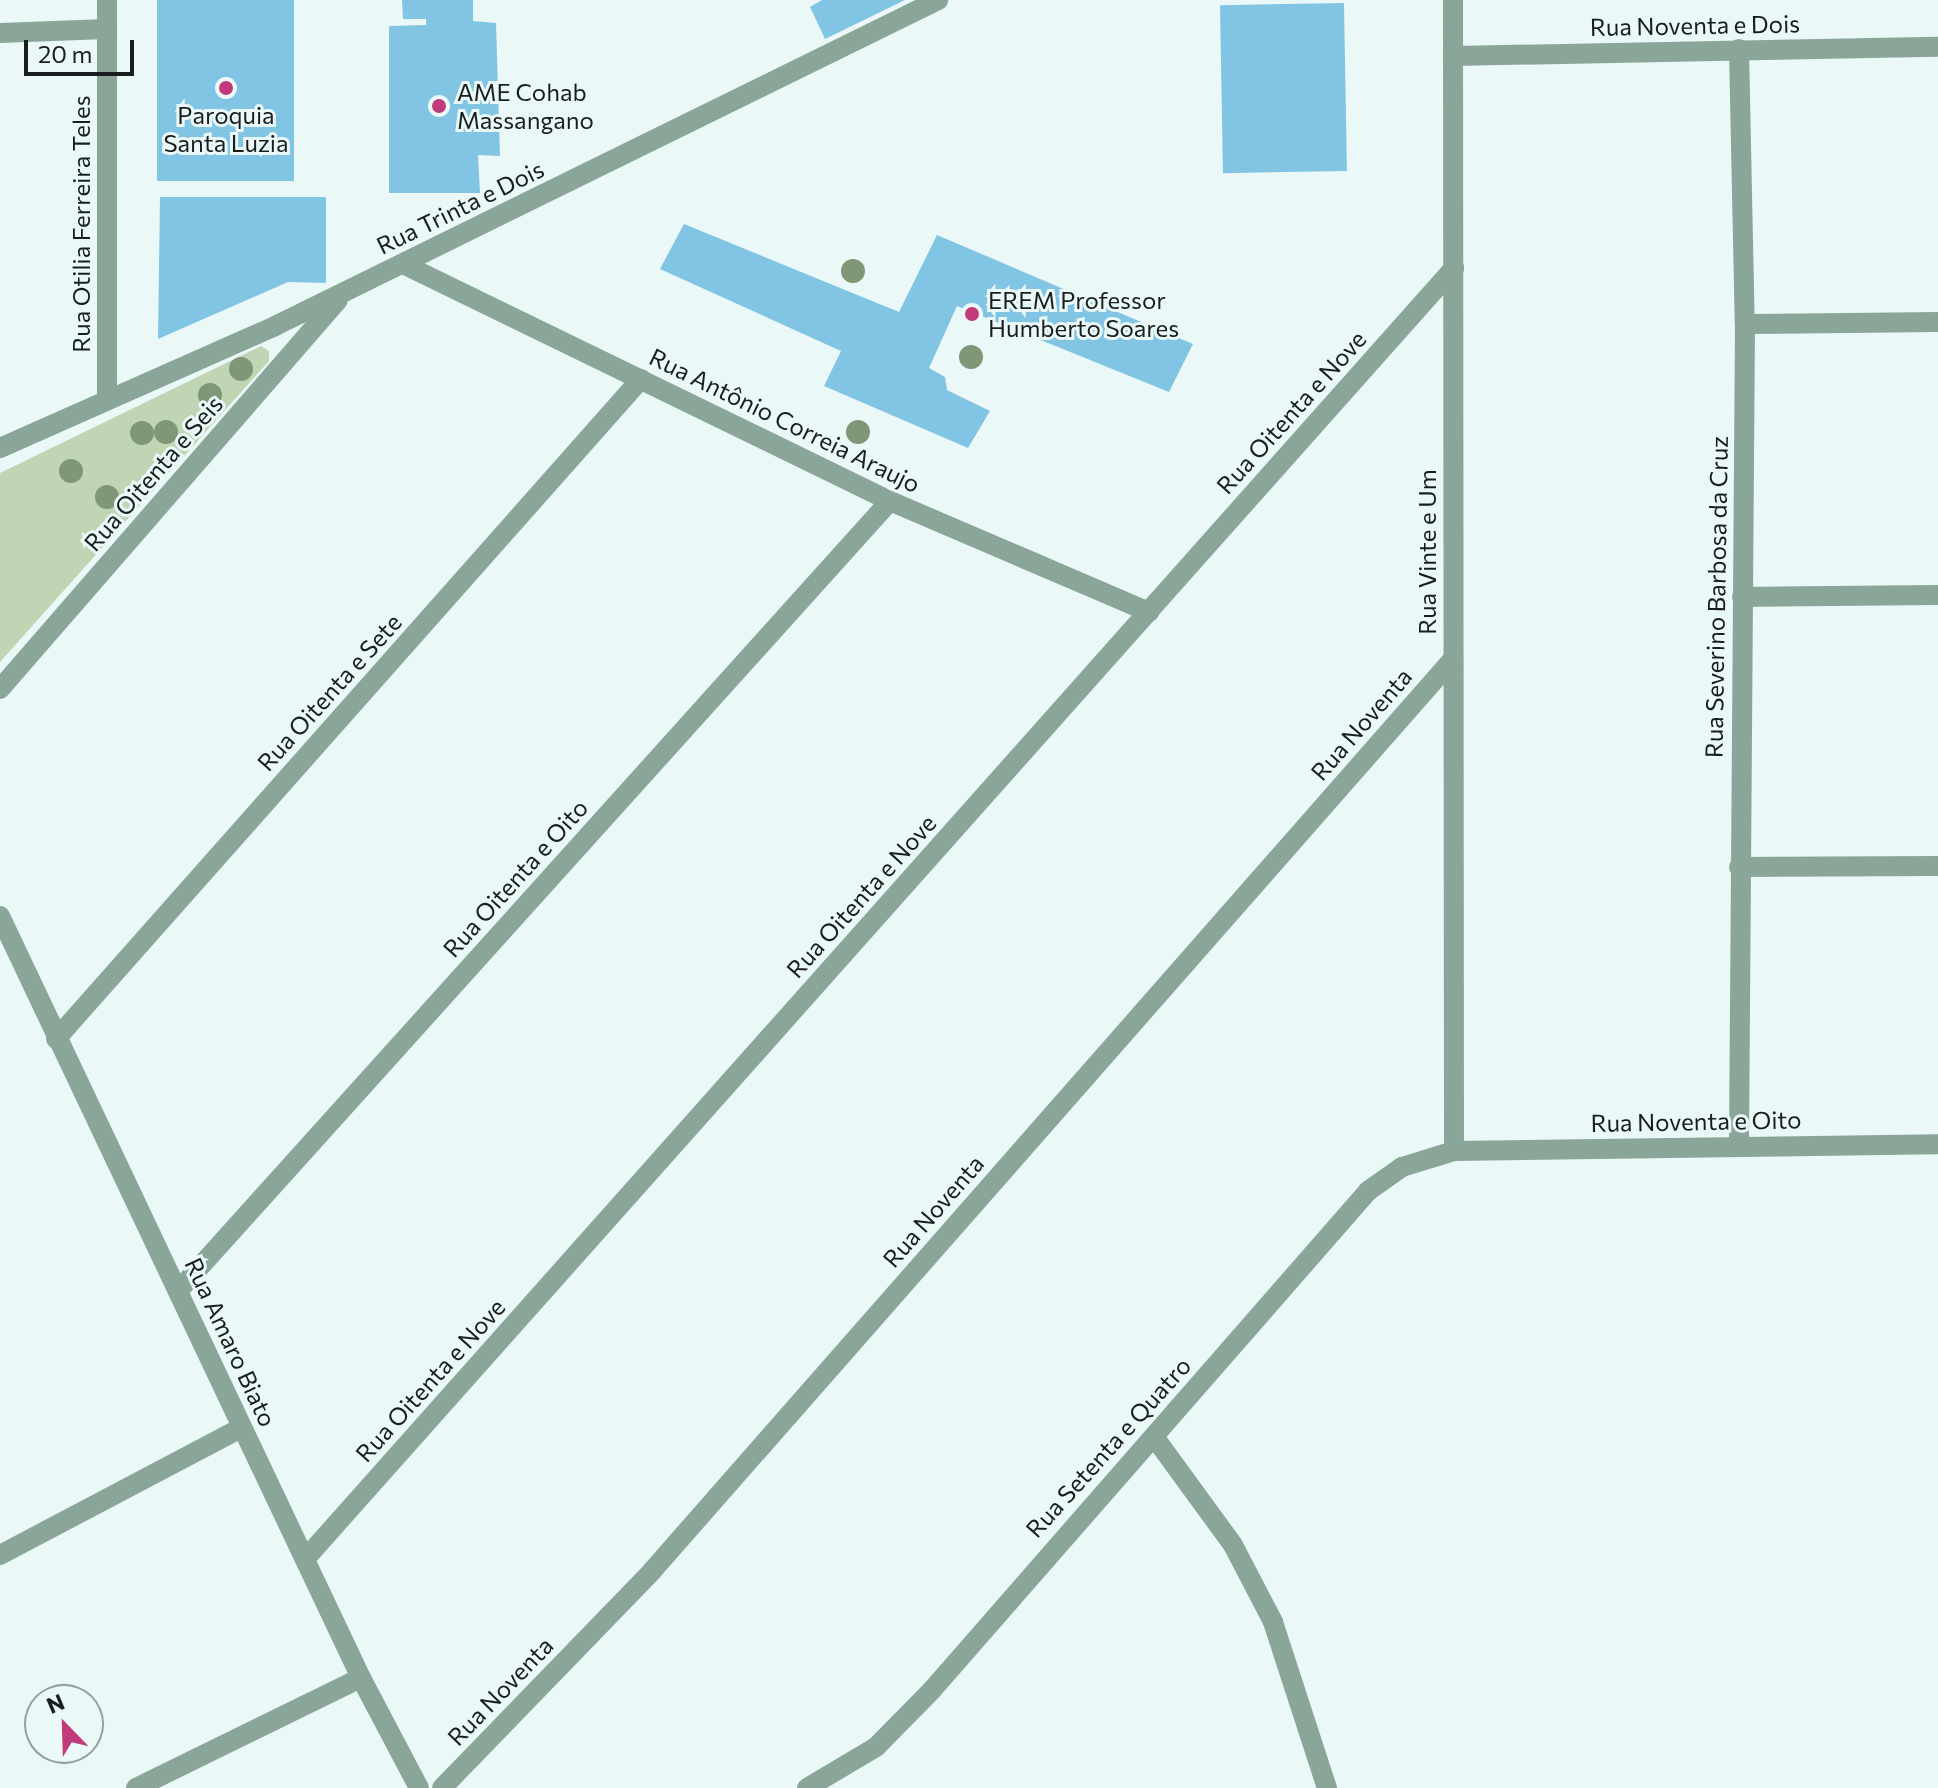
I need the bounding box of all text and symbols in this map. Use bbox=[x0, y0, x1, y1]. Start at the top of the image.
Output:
street label: Rua Noventa e Dois bbox=[1590, 9, 1800, 41]
scale bar bbox=[28, 24, 138, 74]
text: 20 m bbox=[38, 39, 92, 68]
place label: AME Cohab Massangano bbox=[457, 78, 594, 134]
marker: Paroquia Santa Luzia bbox=[217, 79, 235, 97]
street label: Rua Otilia Ferreira Teles bbox=[67, 95, 95, 353]
marker: AME Cohab Massangano bbox=[428, 95, 450, 117]
place label: Paroquia Santa Luzia bbox=[163, 101, 289, 157]
street label: Rua Trinta e Dois bbox=[372, 154, 548, 260]
place label: EREM Professor Humberto Soares bbox=[988, 286, 1179, 342]
marker: EREM Professor Humberto Soares bbox=[963, 305, 981, 323]
street label: Rua Oitenta e Nove bbox=[1210, 325, 1372, 499]
street label: Rua Antônio Correia Araujo bbox=[645, 342, 925, 498]
street label: Rua Oitenta e Seis bbox=[78, 389, 228, 557]
street label: Rua Severino Barbosa da Cruz bbox=[1699, 436, 1733, 758]
street label: Rua Vinte e Um bbox=[1413, 469, 1441, 635]
street label: Rua Oitenta e Sete bbox=[251, 607, 407, 777]
street label: Rua Noventa bbox=[1304, 662, 1418, 786]
street label: Rua Oitenta e Oito bbox=[437, 793, 593, 963]
street label: Rua Oitenta e Nove bbox=[780, 809, 942, 983]
street label: Rua Noventa e Oito bbox=[1590, 1105, 1802, 1137]
street label: Rua Noventa bbox=[876, 1149, 990, 1273]
street label: Rua Amaro Biato bbox=[179, 1253, 283, 1431]
street label: Rua Oitenta e Nove bbox=[349, 1293, 511, 1467]
street label: Rua Setenta e Quatro bbox=[1020, 1351, 1196, 1543]
street label: Rua Noventa bbox=[441, 1631, 559, 1751]
north arrow bbox=[24, 1684, 104, 1764]
text: N bbox=[42, 1688, 68, 1719]

